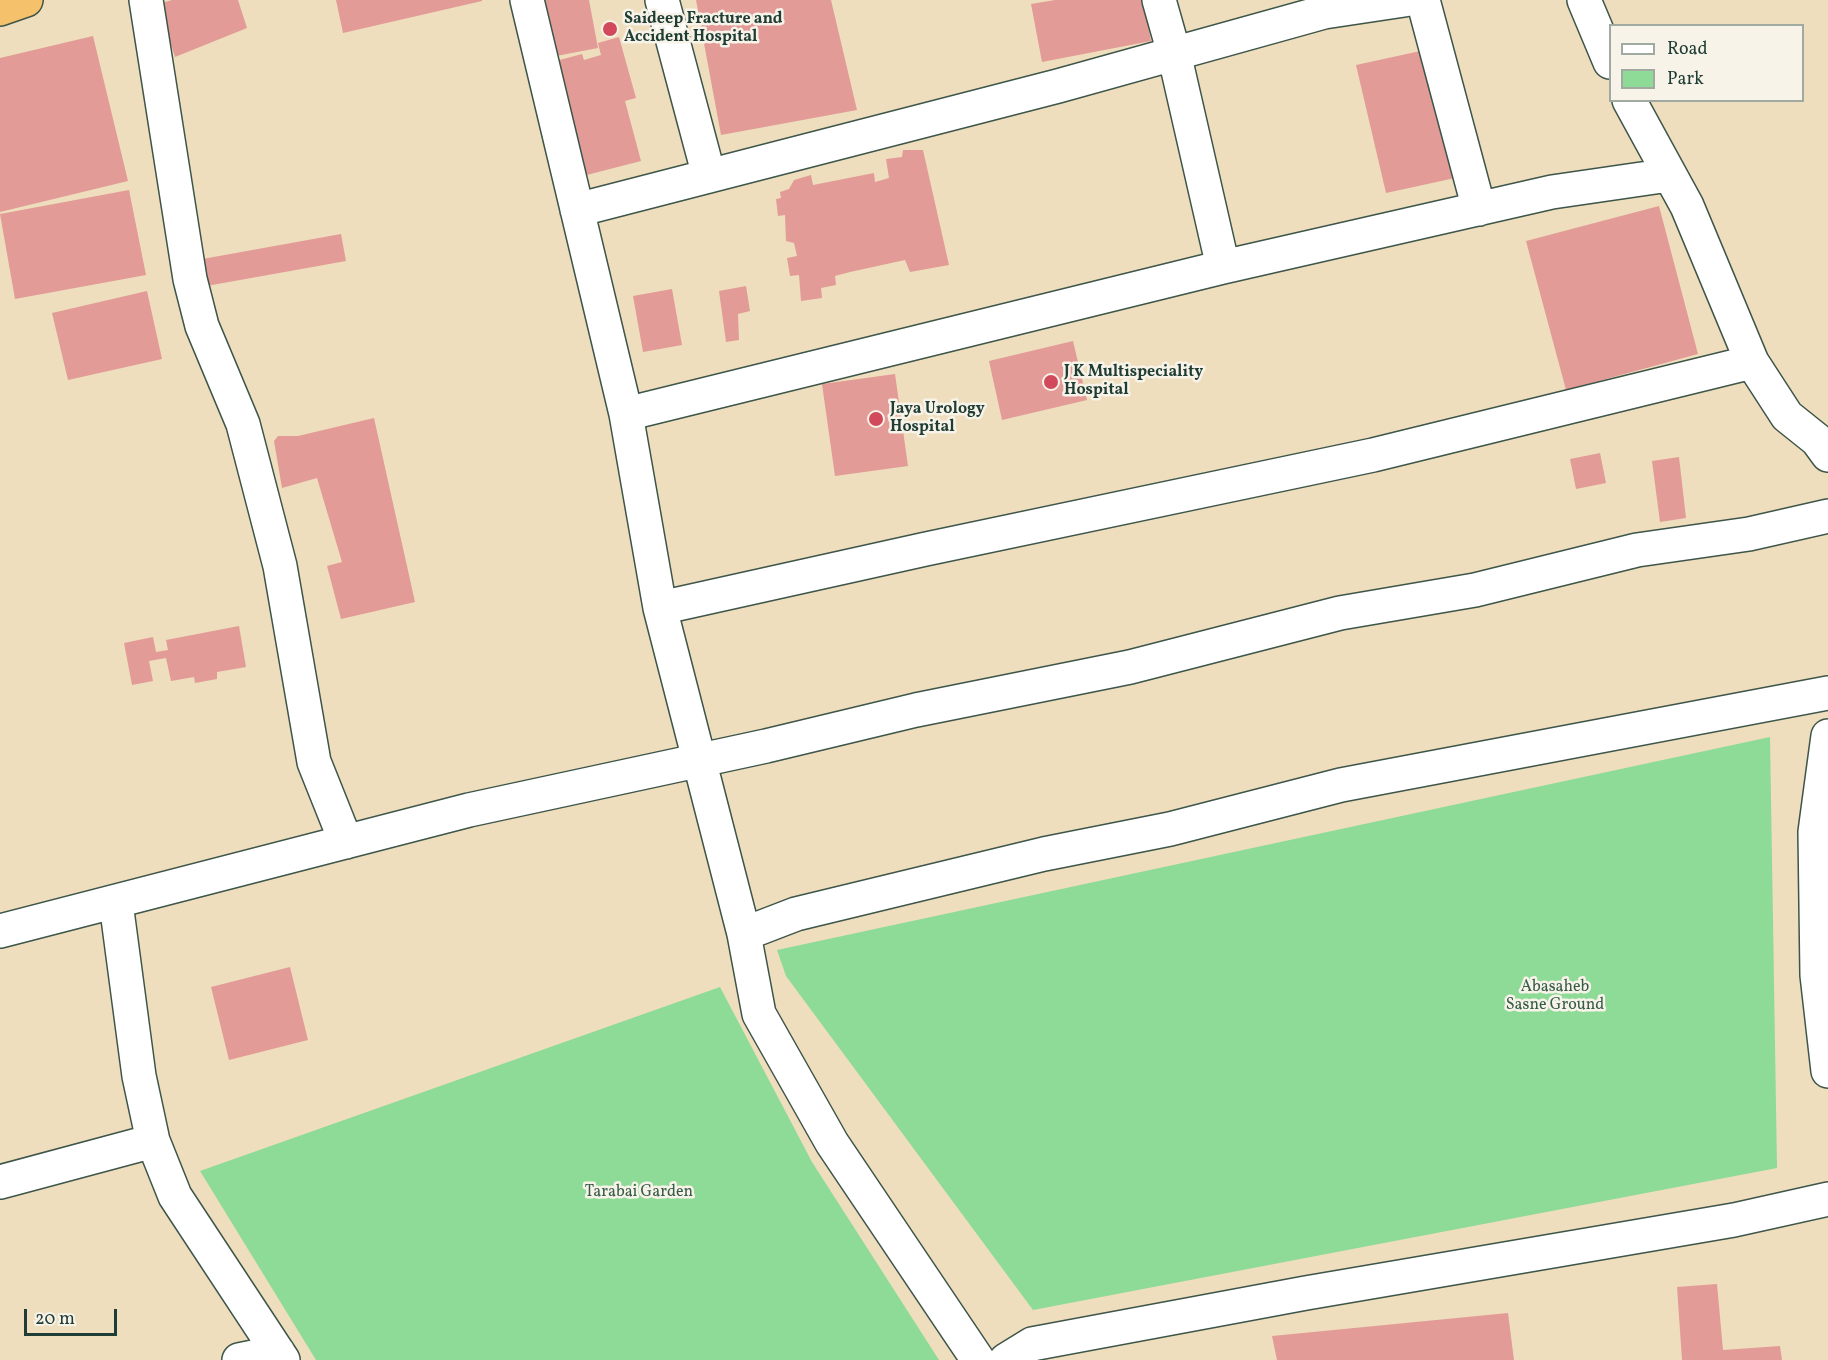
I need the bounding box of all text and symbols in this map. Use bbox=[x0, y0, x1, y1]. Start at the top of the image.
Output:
place label: Saideep Fracture and Accident Hospital bbox=[624, 10, 783, 48]
marker: Saideep Fracture and Accident Hospital bbox=[601, 20, 619, 38]
legend bbox=[1609, 24, 1804, 102]
text: Road bbox=[1667, 37, 1708, 62]
text: Park bbox=[1667, 67, 1704, 92]
place label: J K Multispeciality Hospital bbox=[1064, 363, 1203, 401]
marker: J K Multispeciality Hospital bbox=[1042, 373, 1060, 391]
place label: Jaya Urology Hospital bbox=[890, 400, 985, 438]
marker: Jaya Urology Hospital bbox=[867, 410, 885, 428]
park label: Abasaheb Sasne Ground bbox=[1506, 978, 1604, 1016]
park label: Tarabai Garden bbox=[585, 1183, 693, 1203]
scale bar bbox=[27, 1297, 120, 1335]
text: 20 m bbox=[35, 1307, 75, 1332]

